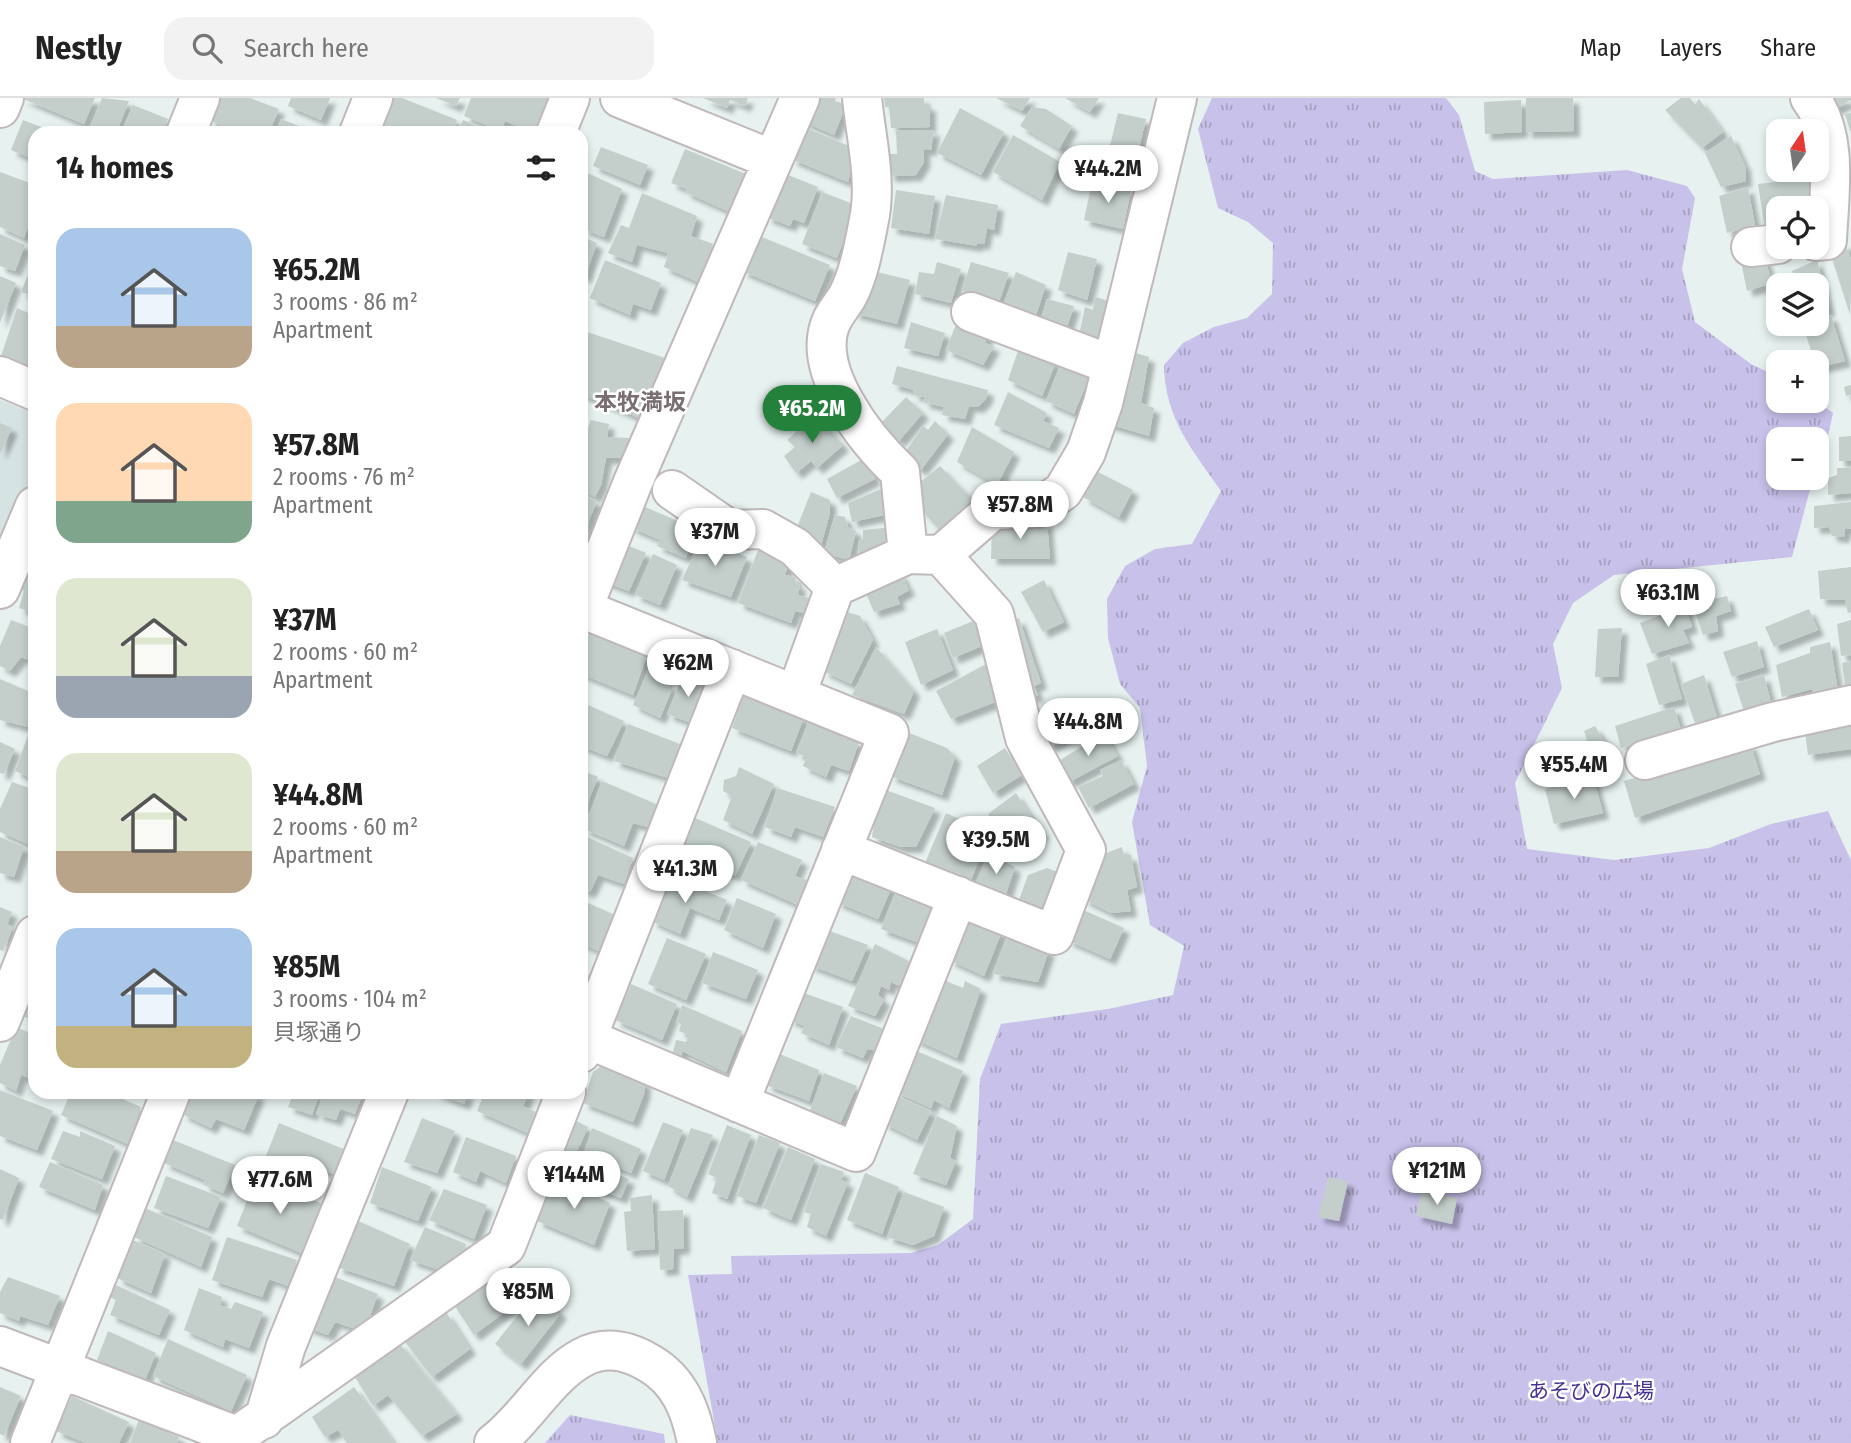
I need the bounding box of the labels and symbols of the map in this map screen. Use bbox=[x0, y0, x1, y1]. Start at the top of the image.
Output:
north arrow bbox=[1766, 119, 1829, 182]
pin: ¥44.2M bbox=[1051, 146, 1165, 205]
pin: ¥65.2M bbox=[755, 386, 869, 445]
district label: 本牧満坂 bbox=[594, 388, 686, 416]
pin: ¥57.8M bbox=[963, 482, 1077, 541]
pin: ¥37M bbox=[674, 508, 756, 568]
pin: ¥63.1M bbox=[1611, 570, 1725, 629]
pin: ¥62M bbox=[647, 640, 729, 699]
pin: ¥44.8M bbox=[1031, 698, 1145, 758]
pin: ¥55.4M bbox=[1517, 742, 1631, 801]
pin: ¥39.5M bbox=[939, 816, 1053, 876]
pin: ¥41.3M bbox=[628, 846, 742, 905]
pin: ¥121M bbox=[1388, 1148, 1486, 1207]
pin: ¥144M bbox=[525, 1152, 623, 1211]
pin: ¥77.6M bbox=[223, 1156, 337, 1216]
pin: ¥85M bbox=[487, 1268, 569, 1328]
park label: あそびの広場 bbox=[1528, 1378, 1654, 1404]

